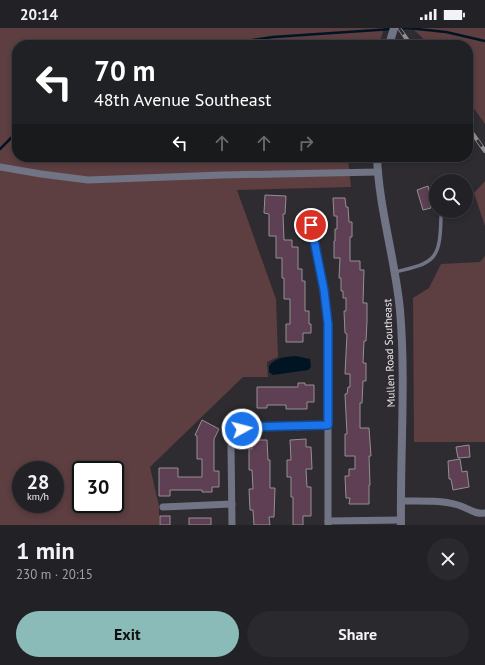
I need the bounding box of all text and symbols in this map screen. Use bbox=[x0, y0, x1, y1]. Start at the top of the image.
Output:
text: 20:14 bbox=[20, 5, 58, 24]
text: 70 m bbox=[94, 52, 155, 89]
icon: left bbox=[28, 56, 80, 108]
text: 48th Avenue Southeast bbox=[94, 88, 271, 111]
icon: left bbox=[169, 132, 191, 154]
icon: ahead bbox=[211, 132, 233, 154]
icon: ahead bbox=[253, 132, 275, 154]
icon: right bbox=[295, 132, 317, 154]
map controls bbox=[429, 174, 473, 218]
button: search bbox=[429, 174, 473, 218]
pin bbox=[294, 208, 328, 242]
icon: arrive bbox=[300, 214, 322, 236]
street label: Mullen Road Southeast bbox=[380, 298, 398, 408]
position arrow bbox=[221, 408, 263, 450]
speed limit sign: 30 bbox=[72, 461, 124, 513]
text: 28 bbox=[27, 469, 49, 495]
text: km/h bbox=[27, 490, 49, 503]
text: 1 min bbox=[16, 535, 75, 566]
button: close bbox=[427, 538, 469, 580]
text: 230 m · 20:15 bbox=[16, 566, 93, 583]
button: Exit bbox=[16, 611, 239, 657]
button: Share bbox=[247, 611, 469, 657]

